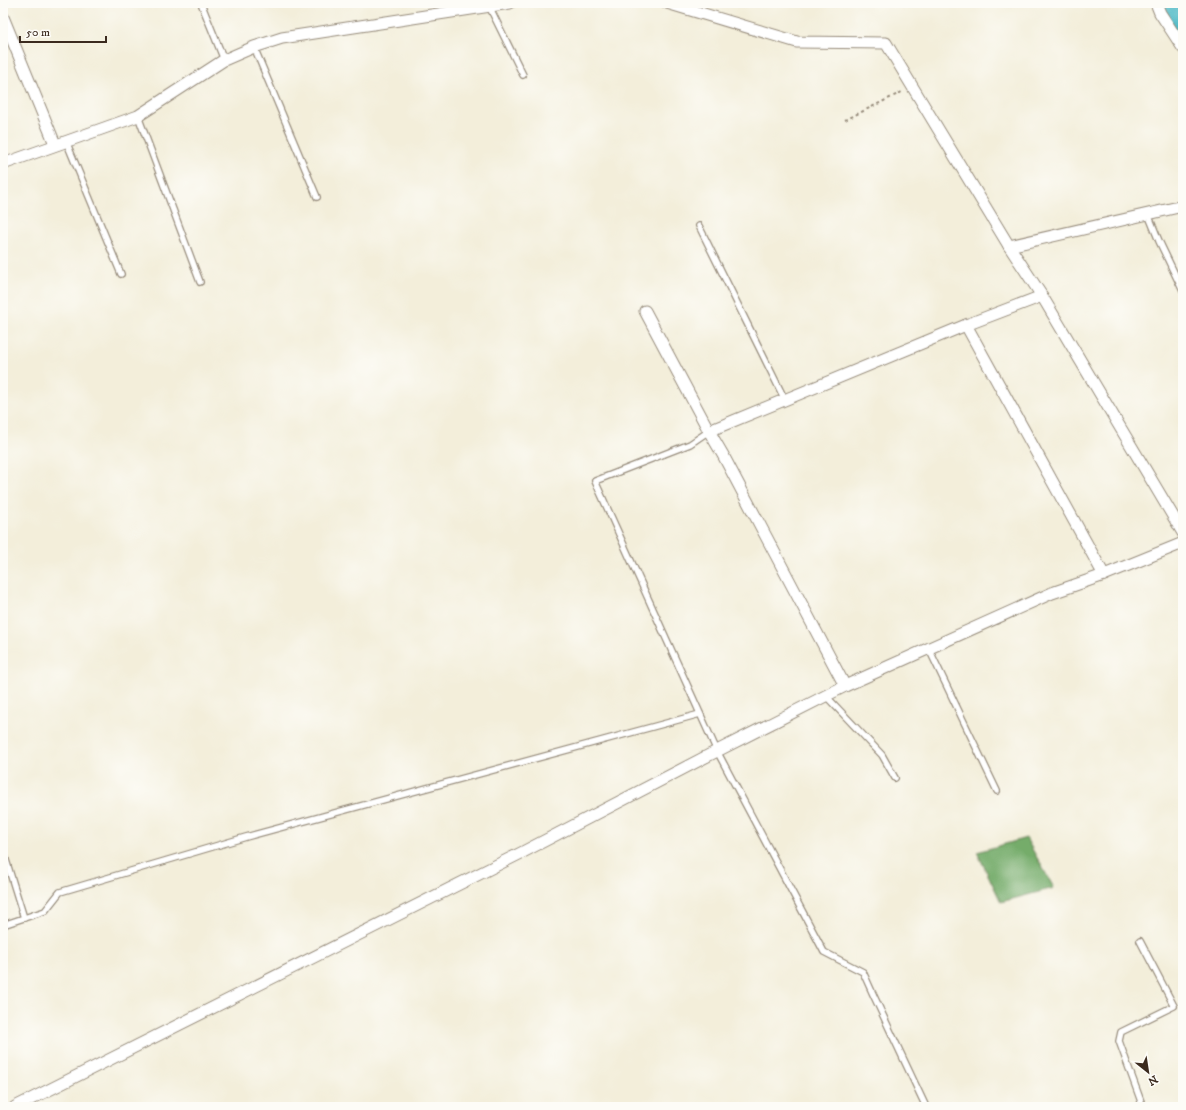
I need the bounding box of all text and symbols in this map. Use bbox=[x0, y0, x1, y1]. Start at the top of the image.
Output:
scale bar bbox=[20, 18, 106, 44]
text: 50 m bbox=[26, 25, 50, 40]
north arrow bbox=[1128, 1052, 1168, 1092]
text: N bbox=[1145, 1071, 1160, 1088]

